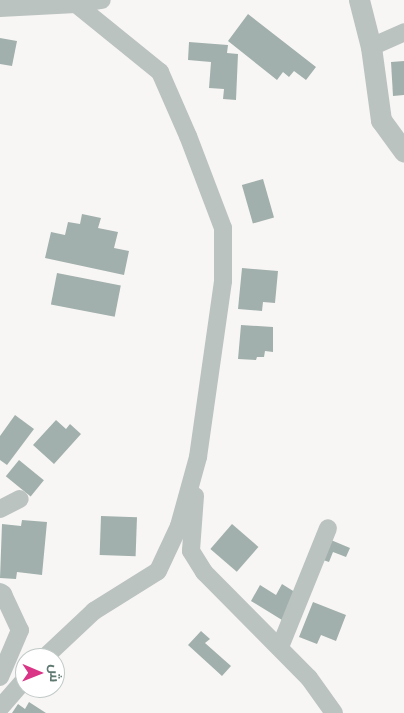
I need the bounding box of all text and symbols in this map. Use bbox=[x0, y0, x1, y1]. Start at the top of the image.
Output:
north arrow bbox=[15, 648, 65, 698]
text: ش bbox=[45, 664, 64, 682]

